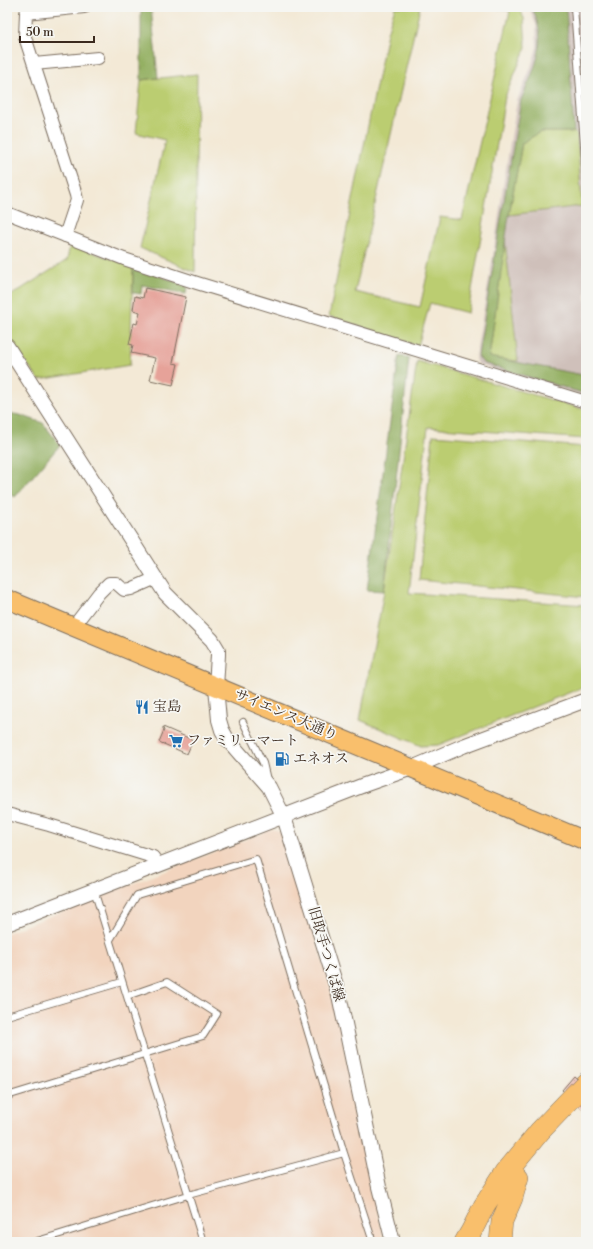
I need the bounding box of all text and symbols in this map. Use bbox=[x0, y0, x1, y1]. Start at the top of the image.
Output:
scale bar bbox=[20, 18, 94, 44]
text: 50 m bbox=[26, 25, 54, 40]
street label: サイエンス大通り bbox=[232, 685, 340, 745]
place label: 宝島 bbox=[153, 698, 181, 716]
restaurant icon: 宝島 bbox=[134, 699, 150, 715]
place label: ファミリーマート bbox=[187, 732, 299, 750]
supermarket icon: ファミリーマート bbox=[168, 733, 184, 749]
place label: エネオス bbox=[293, 750, 349, 768]
fuel station icon: エネオス bbox=[274, 751, 290, 767]
street label: 旧取手つくば線 bbox=[304, 904, 348, 1004]

